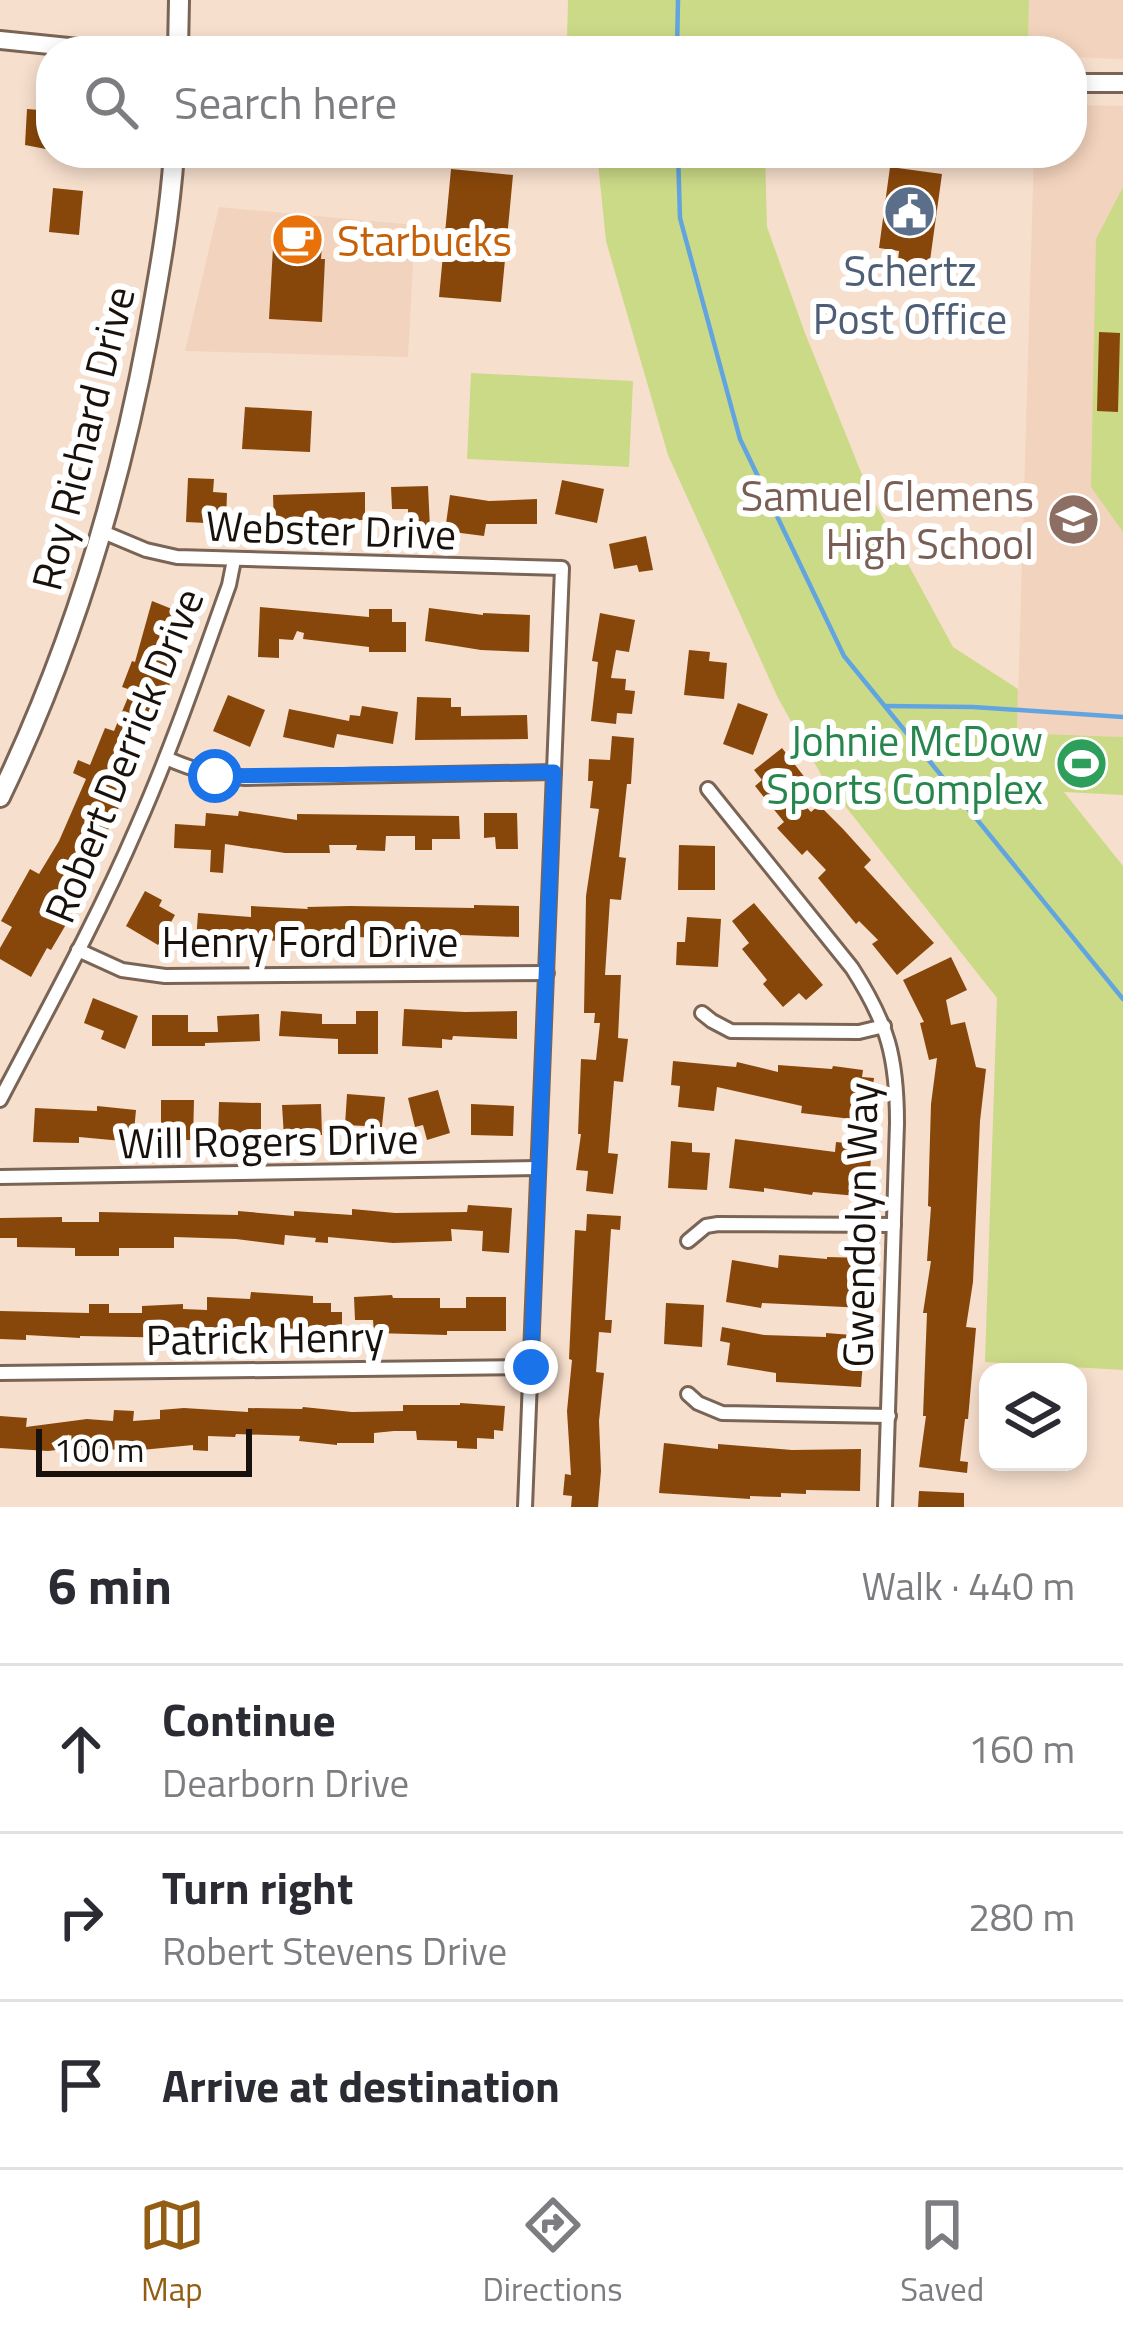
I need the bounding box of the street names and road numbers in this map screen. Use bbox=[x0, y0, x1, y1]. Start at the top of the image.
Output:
street label: Roy Richard Drive bbox=[13, 279, 151, 597]
street label: Webster Drive bbox=[205, 493, 457, 565]
street label: Robert Derrick Drive bbox=[27, 578, 219, 932]
street label: Henry Ford Drive bbox=[162, 909, 458, 973]
street label: Gwendolyn Way bbox=[825, 1082, 893, 1368]
street label: Will Rogers Drive bbox=[117, 1105, 419, 1175]
street label: Patrick Henry bbox=[145, 1303, 385, 1371]

